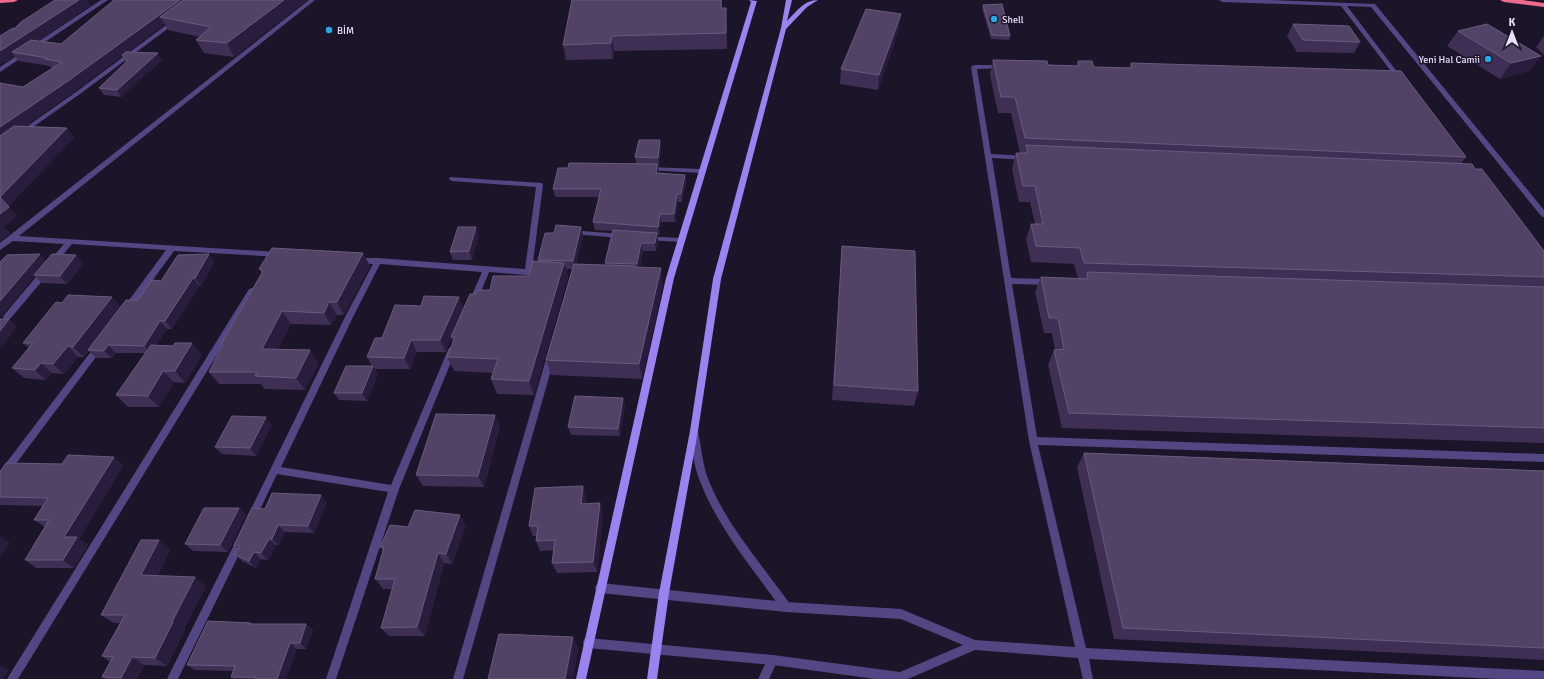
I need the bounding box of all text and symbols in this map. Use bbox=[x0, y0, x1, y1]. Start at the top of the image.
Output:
north arrow bbox=[1492, 12, 1532, 52]
marker: Shell bbox=[989, 14, 999, 24]
place label: Shell bbox=[1002, 14, 1024, 26]
text: K bbox=[1509, 16, 1516, 29]
marker: BİM bbox=[324, 25, 334, 35]
place label: BİM bbox=[337, 25, 354, 37]
place label: Yeni Hal Camii bbox=[1419, 54, 1480, 66]
marker: Yeni Hal Camii bbox=[1483, 54, 1493, 64]

